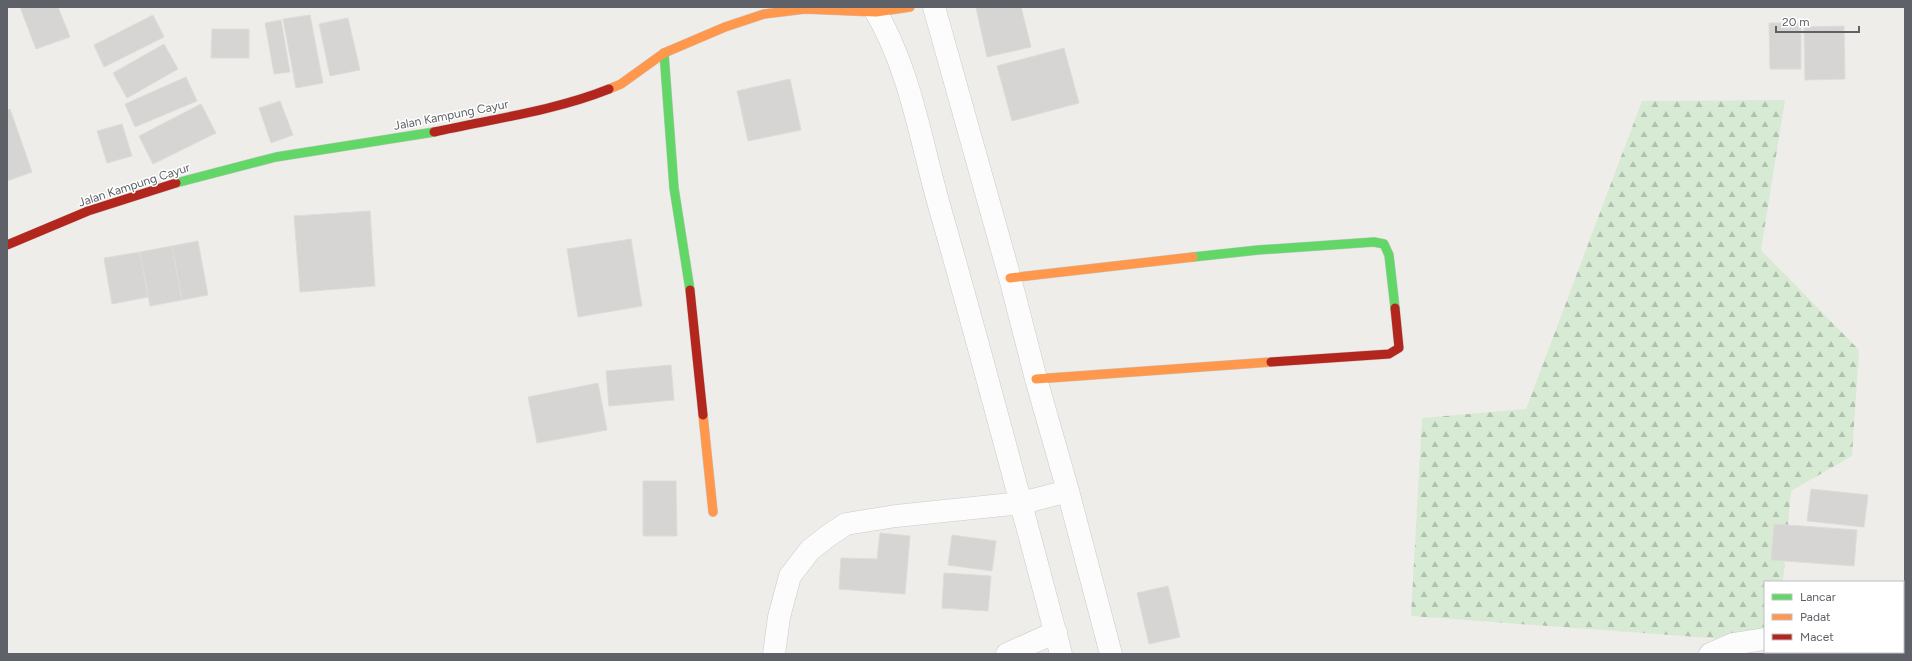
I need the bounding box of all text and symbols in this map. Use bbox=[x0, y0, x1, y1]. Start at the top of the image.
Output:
scale bar bbox=[1776, 8, 1859, 34]
text: 20 m bbox=[1782, 15, 1810, 29]
street label: Jalan Kampung Cayur bbox=[392, 97, 510, 133]
street label: Jalan Kampung Cayur bbox=[76, 160, 192, 210]
legend bbox=[1764, 581, 1904, 653]
text: Lancar bbox=[1800, 590, 1836, 604]
text: Padat bbox=[1800, 610, 1831, 624]
text: Macet bbox=[1800, 630, 1834, 644]

